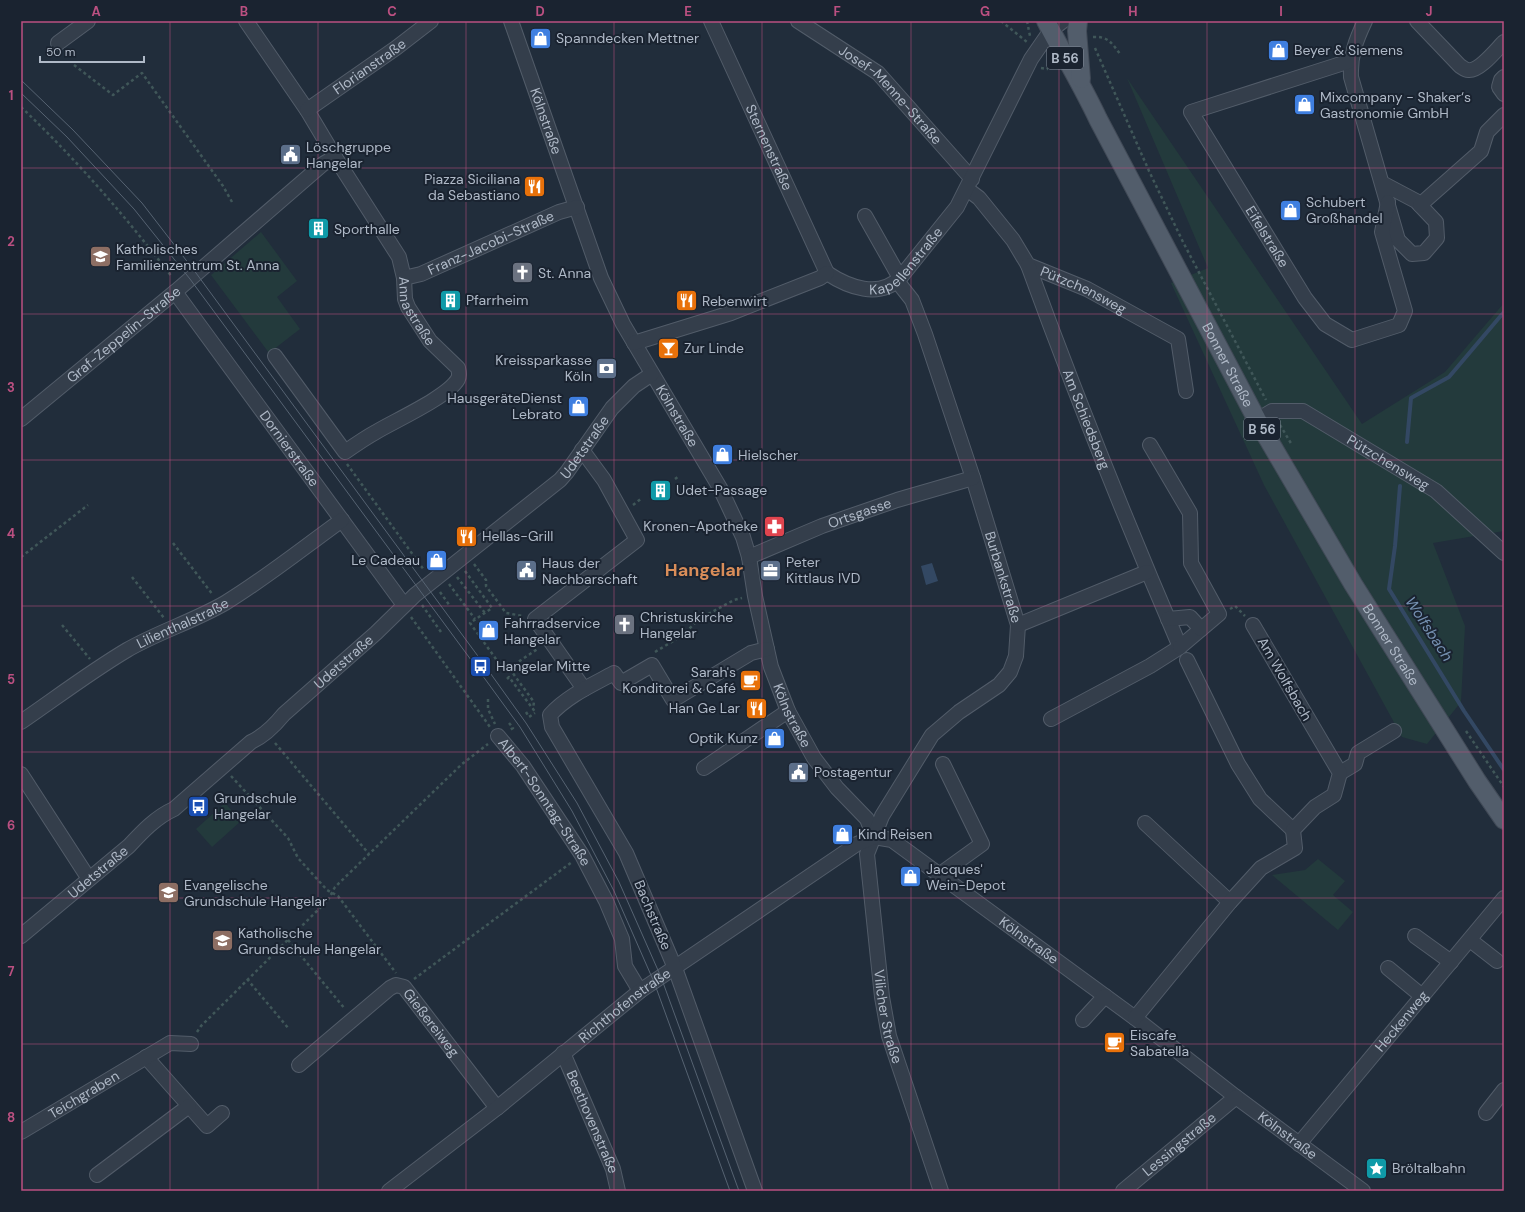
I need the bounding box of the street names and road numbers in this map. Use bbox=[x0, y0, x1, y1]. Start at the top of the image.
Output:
street label: Florianstraße bbox=[329, 35, 410, 98]
street label: Josef-Menne-Straße bbox=[835, 41, 946, 148]
road number: B 56 bbox=[1047, 47, 1083, 69]
street label: Kölnstraße bbox=[526, 85, 566, 157]
street label: Sternenstraße bbox=[742, 101, 797, 193]
street label: Eifelstraße bbox=[1242, 202, 1293, 271]
street label: Franz-Jacobi-Straße bbox=[425, 206, 557, 279]
street label: Kapellenstraße bbox=[869, 223, 946, 298]
street label: Pützchensweg bbox=[1038, 262, 1130, 318]
street label: Annastraße bbox=[395, 276, 440, 349]
street label: Graf-Zeppelin-Straße bbox=[63, 282, 184, 387]
street label: Bonner Straße bbox=[1198, 319, 1258, 410]
street label: Am Schiedsberg bbox=[1059, 366, 1114, 472]
street label: Kölnstraße bbox=[652, 381, 703, 450]
street label: Dornierstraße bbox=[256, 407, 323, 490]
street label: Udetstraße bbox=[556, 412, 613, 483]
road number: B 56 bbox=[1244, 418, 1280, 440]
street label: Pützchensweg bbox=[1344, 431, 1433, 494]
street label: Ortsgasse bbox=[825, 494, 894, 532]
street label: Burbankstraße bbox=[981, 529, 1026, 625]
street label: Lilienthalstraße bbox=[133, 594, 232, 652]
street label: Bonner Straße bbox=[1359, 600, 1424, 689]
street label: Udetstraße bbox=[310, 631, 377, 693]
street label: Am Wolfsbach bbox=[1254, 634, 1316, 724]
street label: Kölnstraße bbox=[769, 681, 815, 751]
street label: Albert-Sonntag-Straße bbox=[494, 734, 595, 869]
street label: Udetstraße bbox=[64, 842, 132, 902]
street label: Bachstraße bbox=[630, 877, 676, 953]
street label: Kölnstraße bbox=[996, 913, 1062, 968]
street label: Richthofenstraße bbox=[575, 964, 674, 1047]
street label: Vilicher Straße bbox=[870, 969, 907, 1066]
street label: Gießereiweg bbox=[399, 985, 463, 1060]
street label: Heckenweg bbox=[1371, 987, 1432, 1055]
street label: Teichgraben bbox=[45, 1066, 122, 1123]
street label: Beethovenstraße bbox=[563, 1067, 623, 1175]
street label: Kölnstraße bbox=[1254, 1107, 1321, 1163]
street label: Lessingstraße bbox=[1139, 1108, 1220, 1180]

